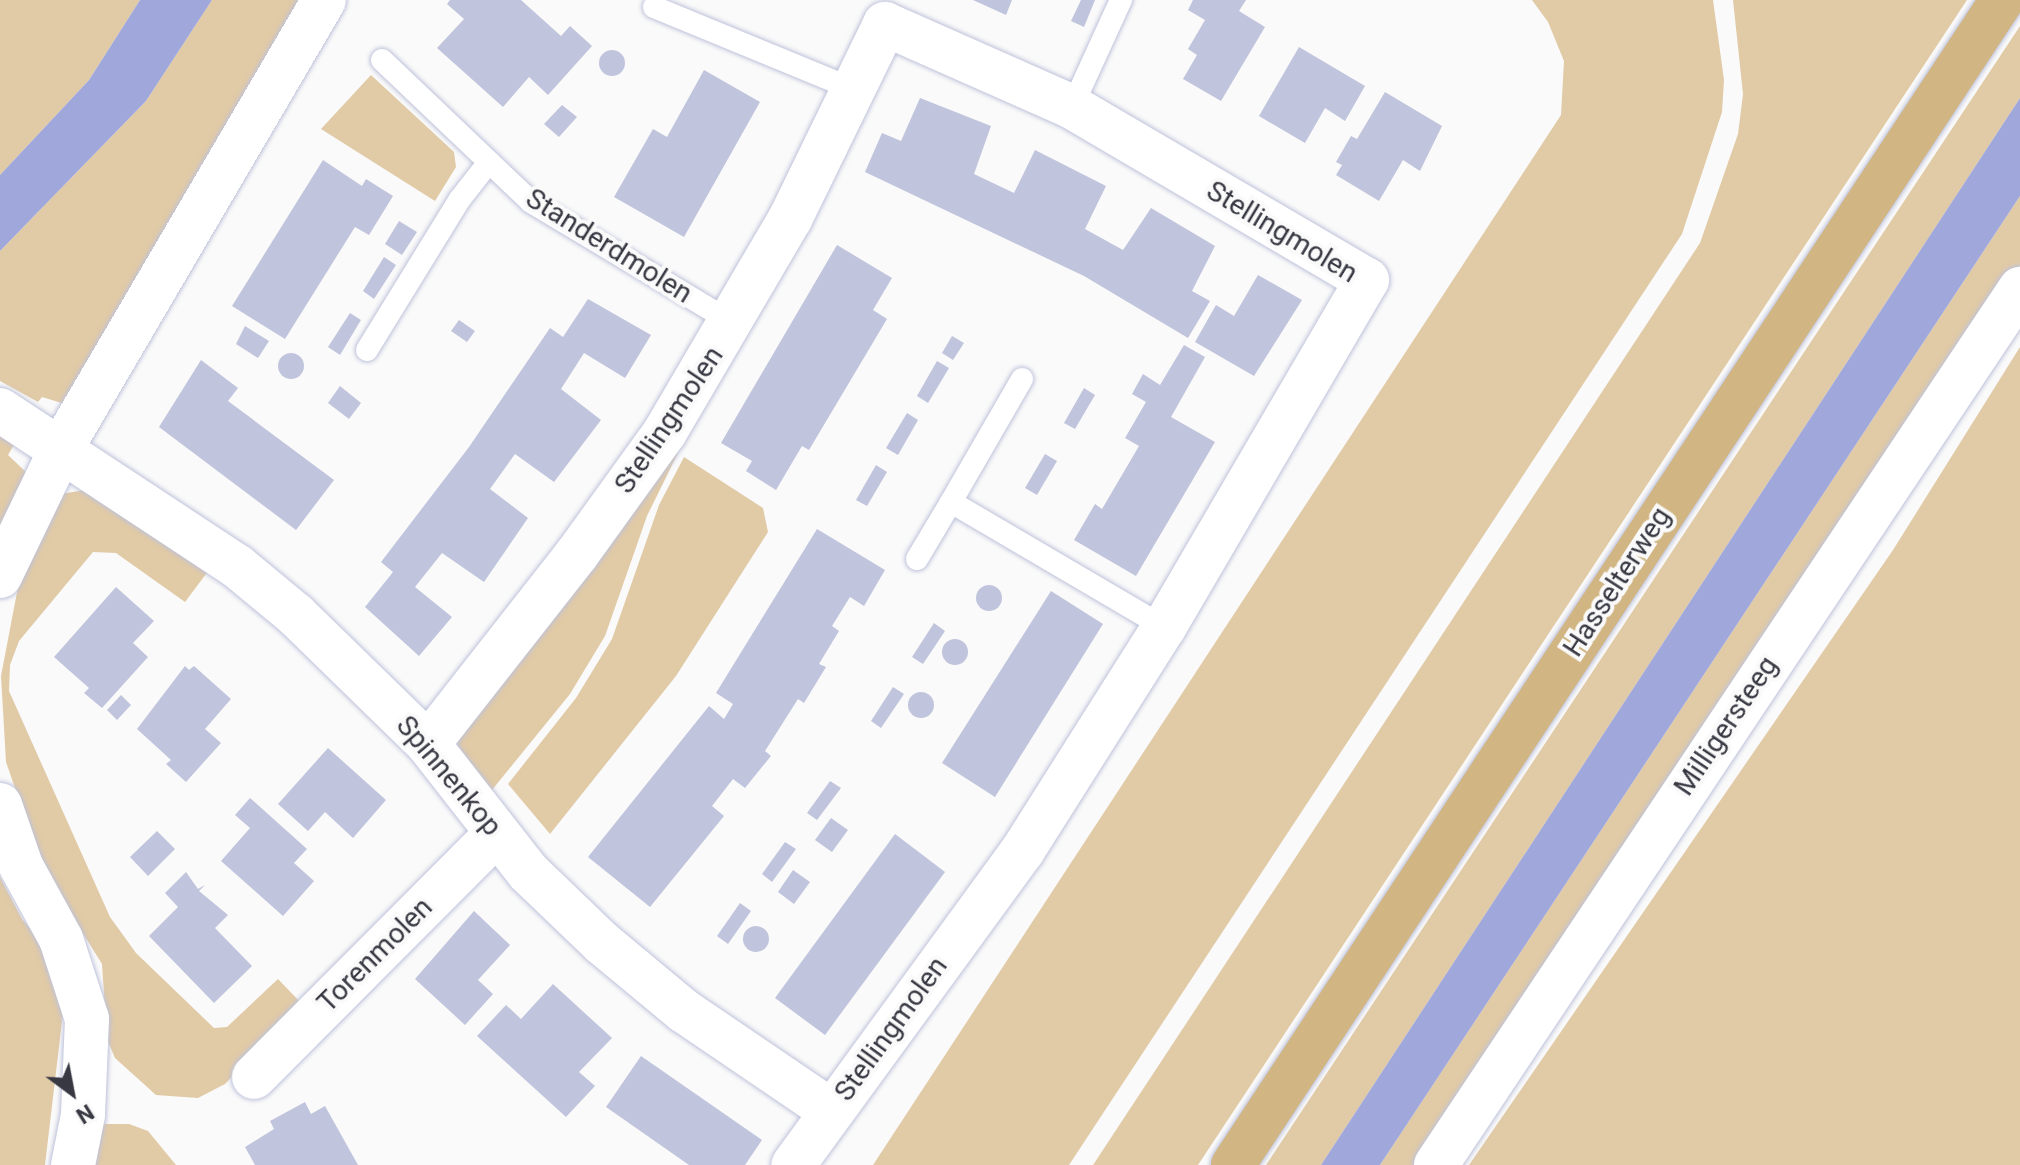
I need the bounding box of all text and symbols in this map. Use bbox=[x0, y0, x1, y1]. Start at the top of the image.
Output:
street label: Stellingmolen bbox=[1201, 174, 1363, 290]
street label: Standerdmolen bbox=[520, 181, 698, 311]
street label: Stellingmolen bbox=[608, 340, 730, 500]
street label: Hasselterweg bbox=[1556, 501, 1678, 663]
street label: Milligersteeg bbox=[1667, 650, 1785, 802]
street label: Spinnenkop bbox=[389, 709, 509, 843]
street label: Torenmolen bbox=[311, 891, 439, 1019]
street label: Stellingmolen bbox=[827, 950, 955, 1108]
north arrow bbox=[32, 1053, 112, 1133]
text: N bbox=[72, 1099, 98, 1128]

